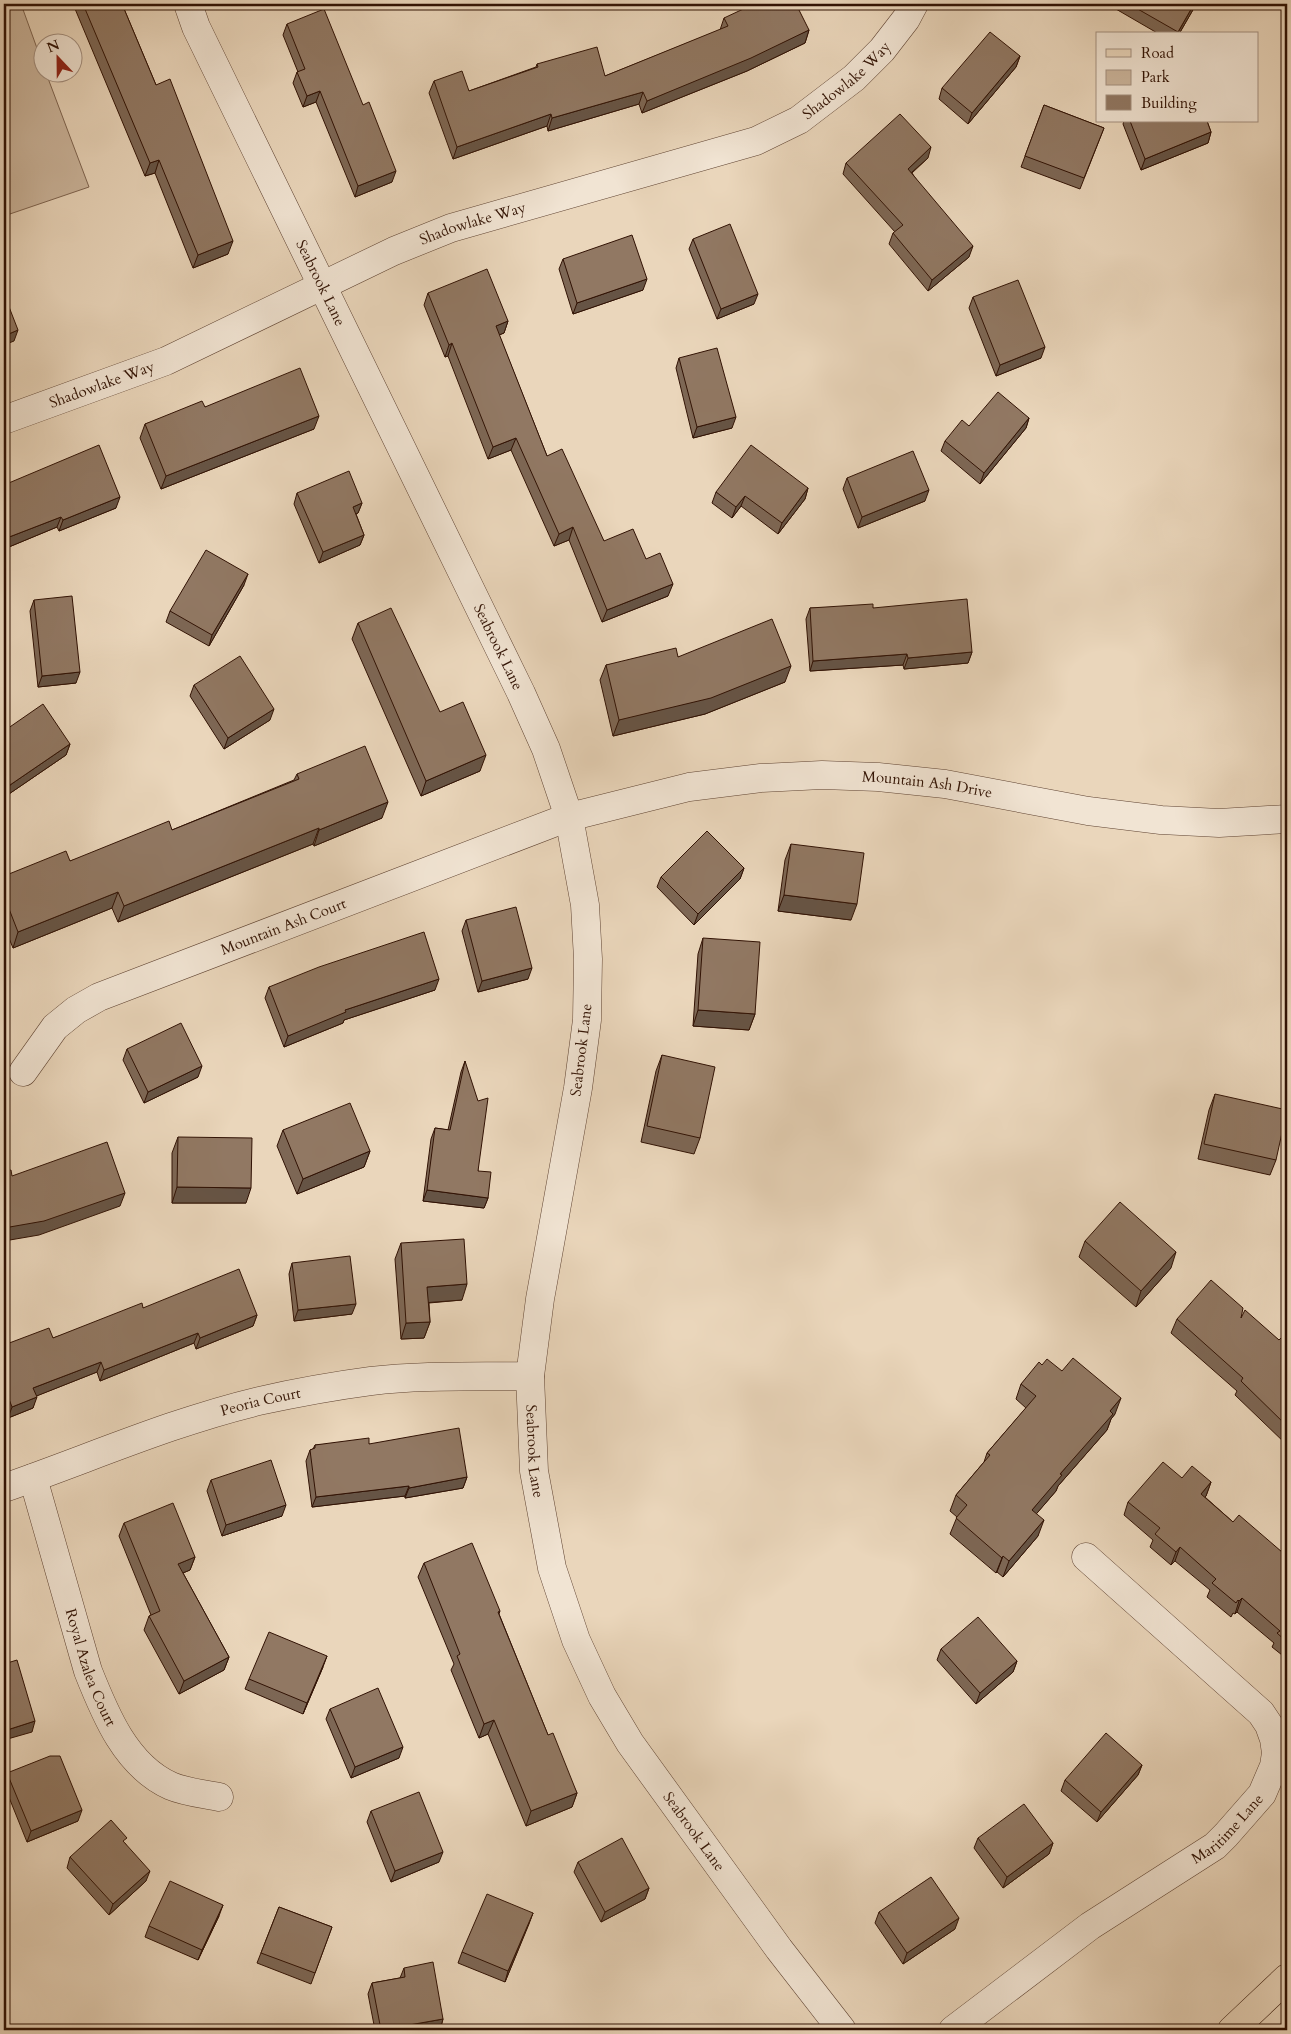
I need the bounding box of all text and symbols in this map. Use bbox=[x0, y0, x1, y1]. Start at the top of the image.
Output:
north arrow bbox=[32, 32, 82, 82]
legend bbox=[1096, 32, 1258, 122]
text: N bbox=[44, 35, 63, 57]
street label: Shadowlake Way bbox=[798, 37, 895, 124]
text: Road bbox=[1141, 43, 1174, 63]
text: Park bbox=[1141, 67, 1170, 87]
text: Building bbox=[1141, 93, 1197, 113]
street label: Shadowlake Way bbox=[416, 197, 528, 250]
street label: Seabrook Lane bbox=[291, 236, 350, 329]
street label: Shadowlake Way bbox=[46, 356, 157, 413]
street label: Seabrook Lane bbox=[469, 600, 528, 693]
street label: Mountain Ash Drive bbox=[862, 766, 994, 803]
street label: Mountain Ash Court bbox=[218, 893, 349, 960]
street label: Seabrook Lane bbox=[565, 1002, 597, 1098]
street label: Peoria Court bbox=[218, 1383, 303, 1421]
street label: Seabrook Lane bbox=[521, 1404, 549, 1500]
street label: Royal Azalea Court bbox=[61, 1606, 121, 1730]
street label: Seabrook Lane bbox=[658, 1788, 730, 1875]
street label: Maritime Lane bbox=[1187, 1789, 1268, 1869]

